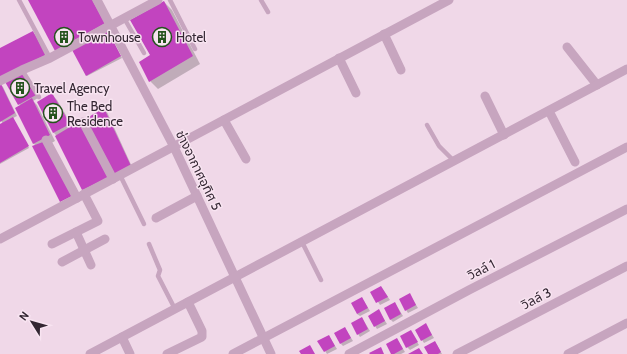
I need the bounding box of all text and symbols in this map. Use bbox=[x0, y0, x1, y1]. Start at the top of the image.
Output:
building icon: Townhouse bbox=[53, 26, 75, 48]
building icon: Hotel bbox=[151, 26, 173, 48]
place label: Townhouse bbox=[78, 29, 141, 45]
place label: Hotel bbox=[176, 29, 206, 45]
building icon: Travel Agency bbox=[9, 77, 31, 99]
place label: Travel Agency bbox=[34, 80, 110, 96]
place label: The Bed Residence bbox=[67, 98, 123, 129]
building icon: The Bed Residence bbox=[42, 102, 64, 124]
street label: ช่างอากาศอุทิศ 5 bbox=[173, 127, 225, 213]
street label: วิลล์ 1 bbox=[464, 255, 497, 283]
street label: วิลล์ 3 bbox=[518, 284, 554, 313]
north arrow bbox=[12, 302, 52, 342]
text: N bbox=[16, 309, 32, 323]

